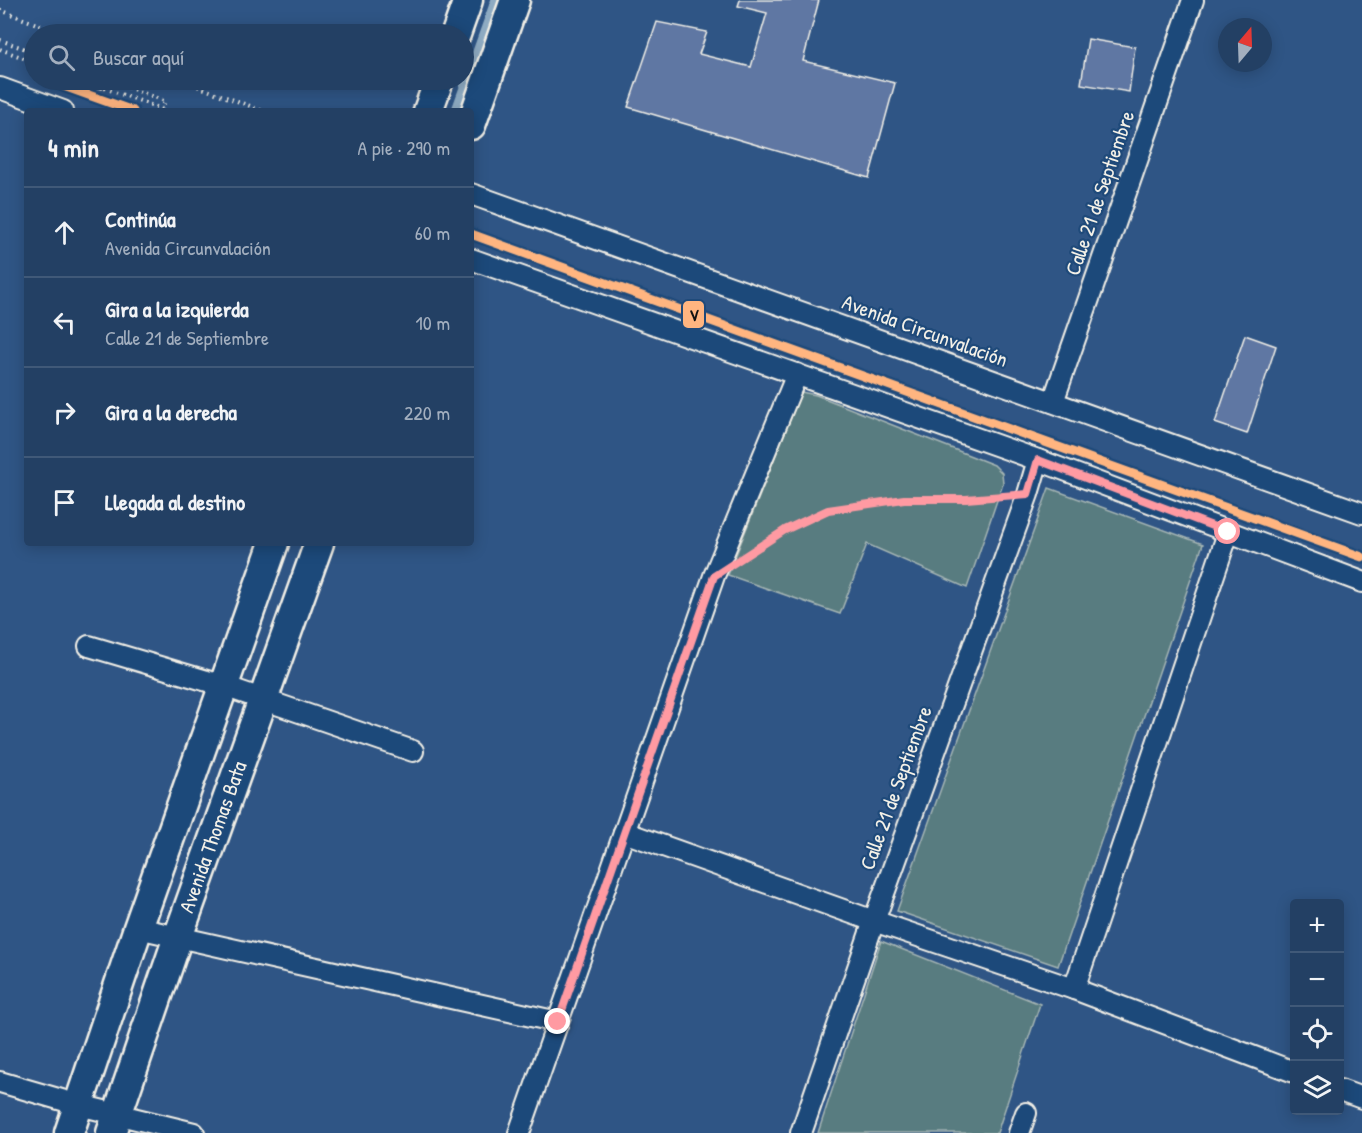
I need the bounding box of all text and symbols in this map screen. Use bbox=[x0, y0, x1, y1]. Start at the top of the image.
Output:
north arrow bbox=[1218, 18, 1272, 72]
search box bbox=[24, 24, 474, 90]
icon: search bbox=[45, 41, 78, 74]
text: Buscar aquí bbox=[93, 42, 185, 72]
street label: Calle 21 de Septiembre bbox=[1058, 107, 1141, 279]
text: 4 min bbox=[48, 130, 99, 165]
text: A pie · 290 m bbox=[358, 134, 450, 161]
text: Continúa bbox=[105, 204, 176, 234]
icon: ahead bbox=[48, 216, 81, 249]
text: 60 m bbox=[415, 219, 450, 246]
text: Avenida Circunvalación bbox=[105, 234, 271, 261]
street label: Avenida Circunvalación bbox=[838, 287, 1012, 374]
text: Gira a la izquierda bbox=[105, 294, 249, 324]
line badge: V bbox=[682, 300, 705, 329]
text: V bbox=[690, 304, 700, 326]
icon: left bbox=[48, 306, 81, 339]
text: 10 m bbox=[416, 309, 450, 336]
text: Calle 21 de Septiembre bbox=[105, 324, 269, 351]
icon: right bbox=[48, 396, 81, 429]
text: Gira a la derecha bbox=[105, 397, 237, 427]
text: 220 m bbox=[404, 399, 450, 426]
icon: arrive bbox=[48, 486, 81, 519]
text: Llegada al destino bbox=[105, 487, 245, 517]
route start bbox=[1214, 518, 1240, 544]
street label: Calle 21 de Septiembre bbox=[852, 702, 939, 874]
street label: Avenida Thomas Bata bbox=[172, 757, 253, 917]
map controls bbox=[1290, 899, 1344, 1115]
button: + bbox=[1290, 899, 1344, 953]
button: − bbox=[1290, 953, 1344, 1007]
button: locate bbox=[1290, 1007, 1344, 1061]
route end bbox=[544, 1008, 570, 1034]
button: layers bbox=[1290, 1061, 1344, 1115]

